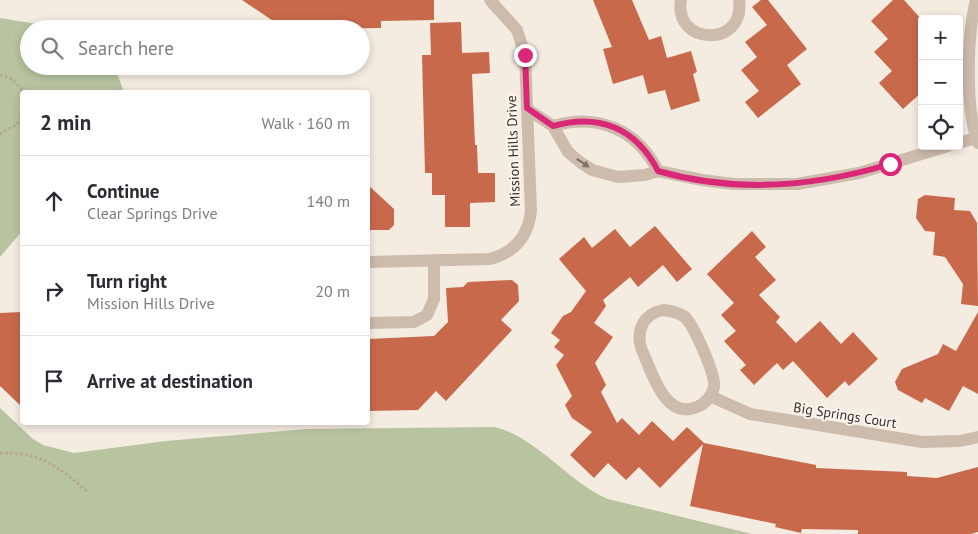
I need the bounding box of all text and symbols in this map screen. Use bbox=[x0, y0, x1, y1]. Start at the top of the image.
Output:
map controls bbox=[918, 15, 963, 150]
button: + bbox=[918, 15, 963, 60]
search box bbox=[20, 20, 370, 75]
icon: search bbox=[38, 34, 66, 62]
text: Search here bbox=[78, 36, 174, 60]
route end bbox=[514, 44, 537, 67]
button: − bbox=[918, 60, 963, 105]
street label: Mission Hills Drive bbox=[502, 95, 524, 207]
button: locate bbox=[918, 105, 963, 150]
text: 2 min bbox=[40, 109, 91, 136]
text: Walk · 160 m bbox=[261, 113, 350, 133]
route start bbox=[879, 153, 902, 176]
one-way arrow bbox=[576, 159, 590, 168]
text: Continue bbox=[87, 179, 159, 203]
icon: ahead bbox=[40, 187, 68, 215]
text: 140 m bbox=[307, 191, 350, 211]
text: Clear Springs Drive bbox=[87, 203, 218, 223]
text: Turn right bbox=[87, 269, 167, 293]
icon: right bbox=[40, 277, 68, 305]
text: 20 m bbox=[315, 281, 350, 301]
text: Mission Hills Drive bbox=[87, 293, 215, 313]
icon: arrive bbox=[40, 367, 68, 395]
text: Arrive at destination bbox=[87, 369, 253, 393]
street label: Big Springs Court bbox=[792, 398, 898, 432]

